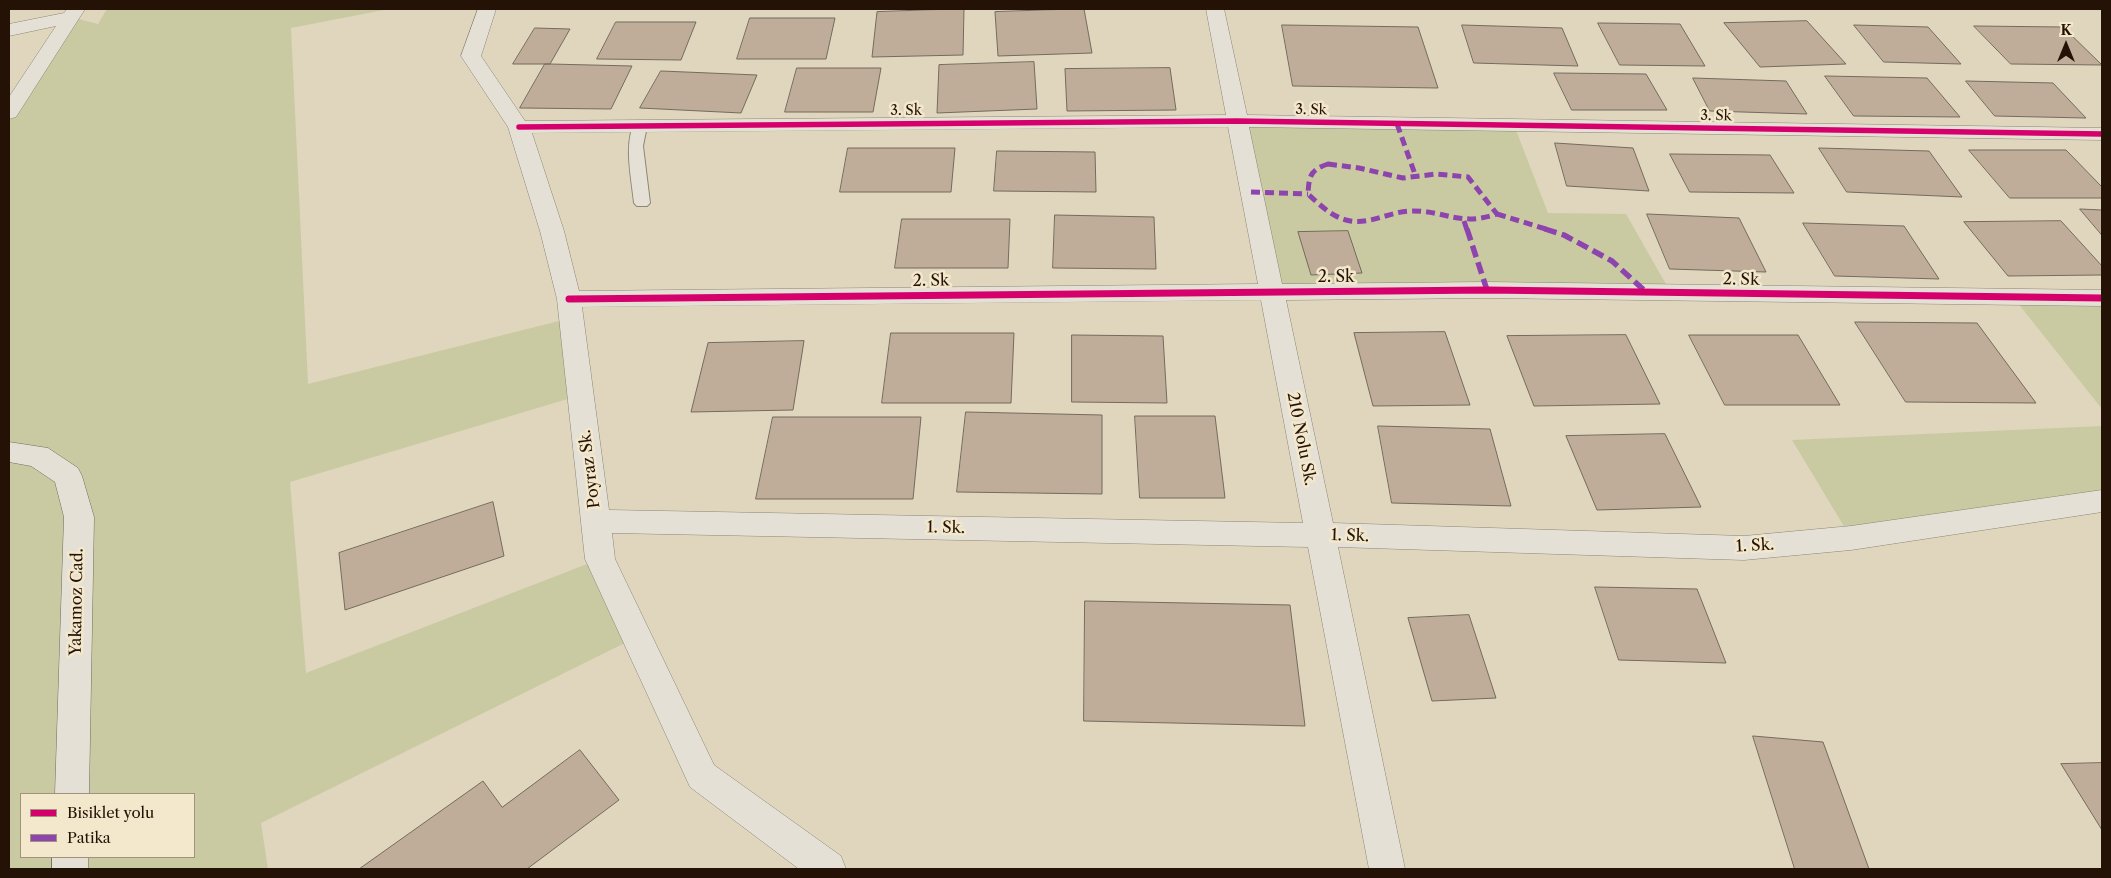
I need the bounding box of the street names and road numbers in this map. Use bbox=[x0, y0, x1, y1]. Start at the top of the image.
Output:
street label: 3. Sk bbox=[1295, 101, 1327, 119]
street label: 3. Sk bbox=[890, 103, 922, 119]
street label: 3. Sk bbox=[1700, 107, 1732, 125]
street label: 2. Sk bbox=[1318, 267, 1354, 287]
street label: 2. Sk bbox=[1723, 270, 1759, 290]
street label: 2. Sk bbox=[913, 271, 949, 291]
street label: 210 Nolu Sk. bbox=[1283, 391, 1319, 487]
street label: Poyraz Sk. bbox=[576, 429, 604, 509]
street label: 1. Sk. bbox=[927, 518, 965, 538]
street label: 1. Sk. bbox=[1331, 526, 1369, 546]
street label: 1. Sk. bbox=[1735, 535, 1775, 557]
street label: Yakamoz Cad. bbox=[66, 548, 88, 656]

